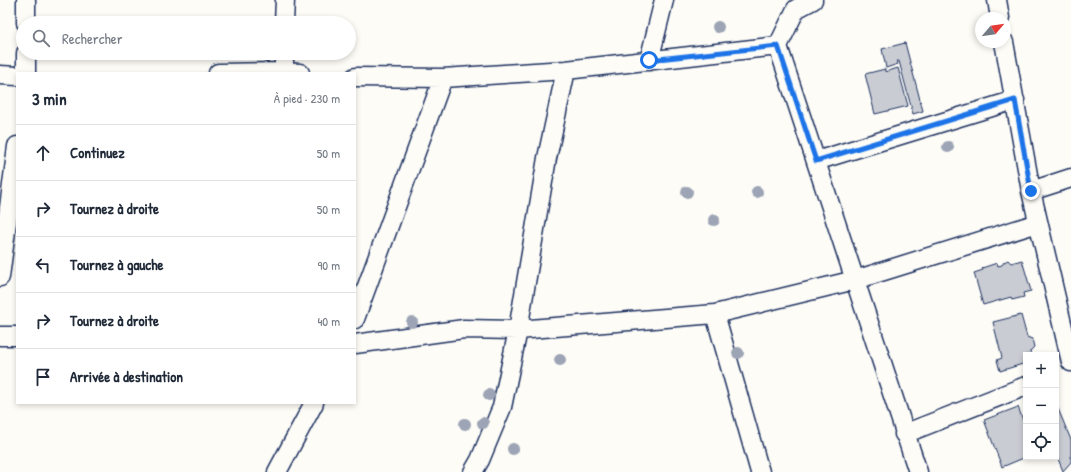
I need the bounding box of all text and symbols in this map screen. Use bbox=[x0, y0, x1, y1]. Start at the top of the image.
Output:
north arrow bbox=[975, 12, 1011, 48]
search box bbox=[16, 16, 356, 60]
icon: search bbox=[30, 27, 52, 49]
text: Rechercher bbox=[62, 28, 123, 49]
route start bbox=[640, 51, 658, 69]
text: 3 min bbox=[32, 87, 67, 110]
text: À pied · 230 m bbox=[274, 89, 340, 107]
icon: ahead bbox=[32, 142, 54, 164]
text: Continuez bbox=[70, 142, 125, 163]
text: 50 m bbox=[317, 144, 340, 162]
route end bbox=[1022, 182, 1040, 200]
icon: right bbox=[32, 198, 54, 220]
text: Tournez à droite bbox=[70, 198, 159, 219]
text: 50 m bbox=[317, 200, 340, 218]
icon: left bbox=[32, 254, 54, 276]
text: Tournez à gauche bbox=[70, 254, 163, 275]
text: 90 m bbox=[318, 256, 340, 274]
icon: right bbox=[32, 310, 54, 332]
text: Tournez à droite bbox=[70, 310, 159, 331]
text: 40 m bbox=[317, 312, 340, 330]
map controls bbox=[1023, 352, 1059, 460]
button: + bbox=[1023, 352, 1059, 388]
icon: arrive bbox=[32, 366, 54, 388]
text: Arrivée à destination bbox=[70, 366, 183, 387]
button: − bbox=[1023, 388, 1059, 424]
button: locate bbox=[1023, 424, 1059, 460]

